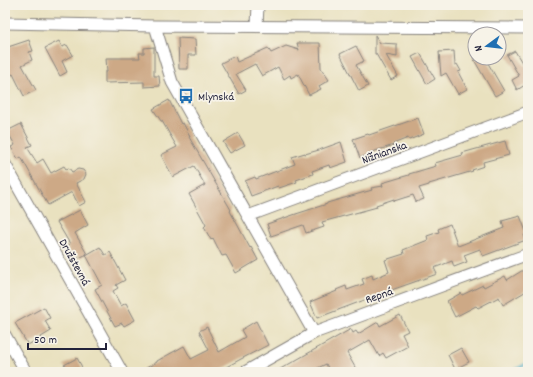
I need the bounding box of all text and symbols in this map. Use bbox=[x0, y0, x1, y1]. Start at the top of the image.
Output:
north arrow bbox=[467, 26, 507, 66]
text: N bbox=[471, 43, 488, 53]
bus stop icon: Mlynská bbox=[177, 87, 195, 105]
place label: Mlynská bbox=[198, 89, 234, 106]
street label: Nižnianska bbox=[360, 137, 410, 169]
street label: Družstevná bbox=[54, 236, 94, 289]
street label: Repná bbox=[363, 284, 396, 309]
scale bar bbox=[28, 325, 106, 351]
text: 50 m bbox=[34, 332, 57, 349]

